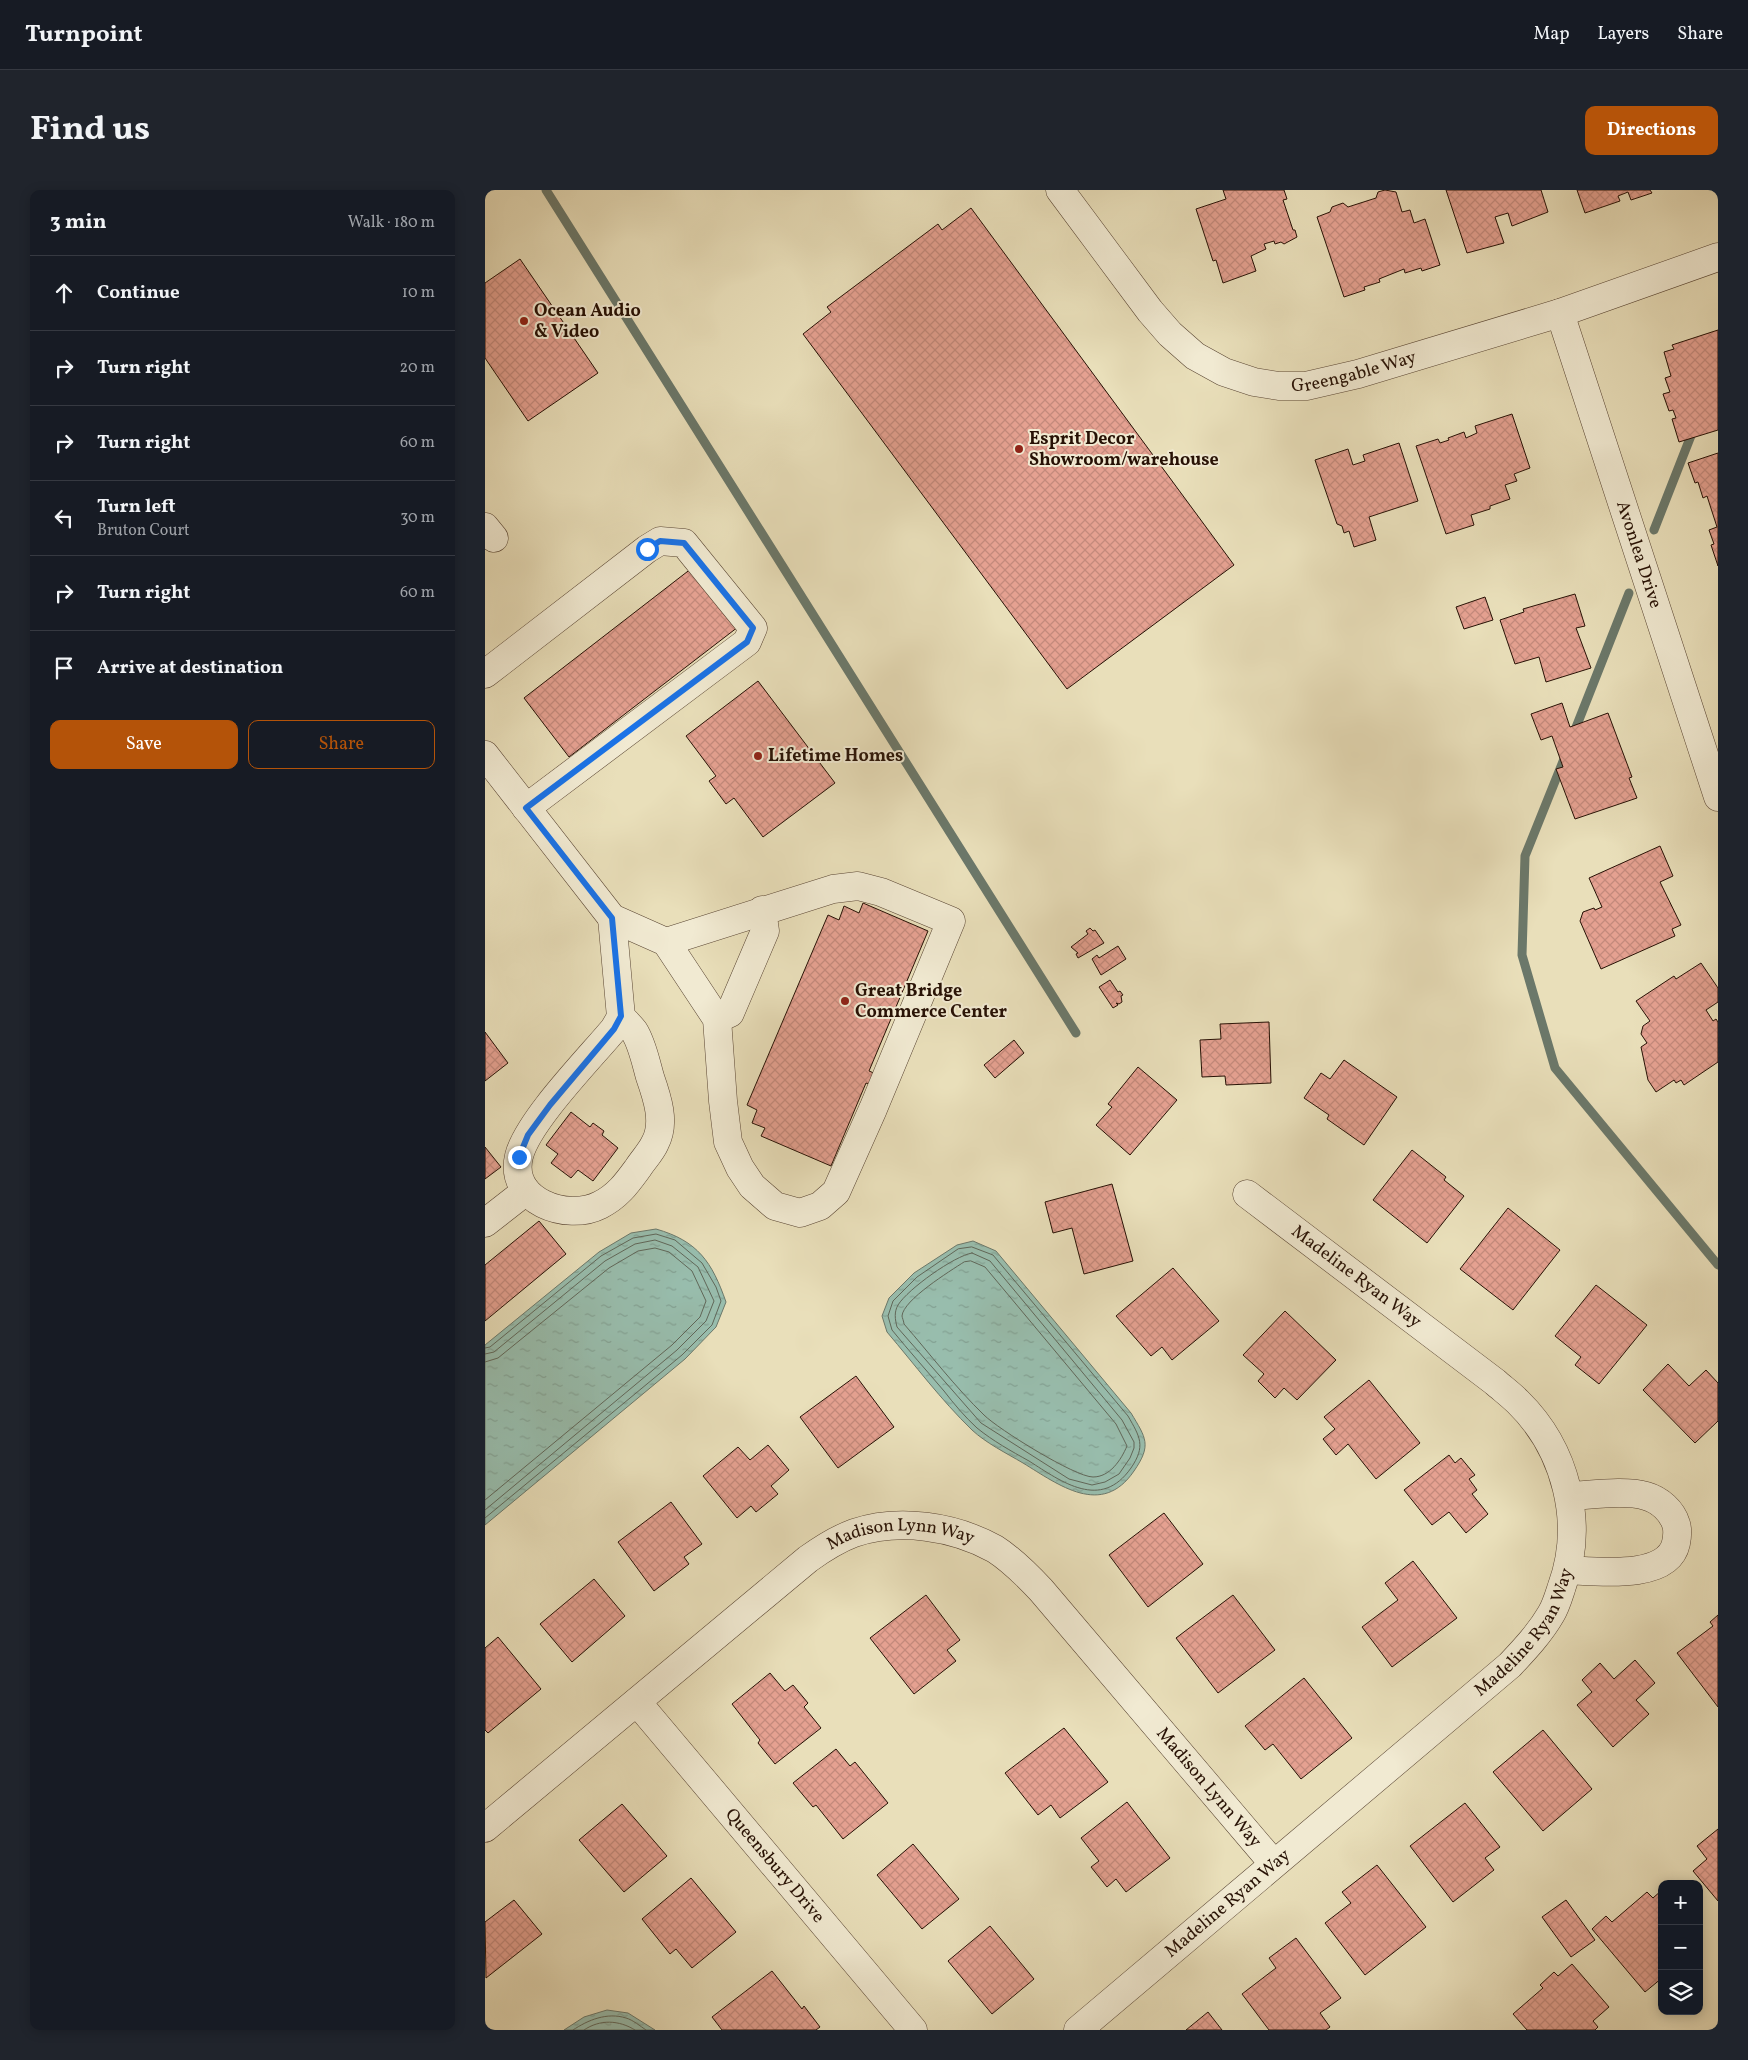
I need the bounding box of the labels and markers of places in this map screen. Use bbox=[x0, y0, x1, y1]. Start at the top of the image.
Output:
place label: Ocean Audio & Video bbox=[534, 299, 641, 345]
marker: Ocean Audio & Video bbox=[518, 315, 530, 327]
place label: Esprit Decor Showroom/warehouse bbox=[1029, 427, 1219, 473]
marker: Esprit Decor Showroom/warehouse bbox=[1013, 443, 1025, 455]
place label: Lifetime Homes bbox=[768, 744, 903, 769]
marker: Lifetime Homes bbox=[752, 750, 764, 762]
place label: Great Bridge Commerce Center bbox=[855, 979, 1008, 1025]
marker: Great Bridge Commerce Center bbox=[839, 995, 851, 1007]

